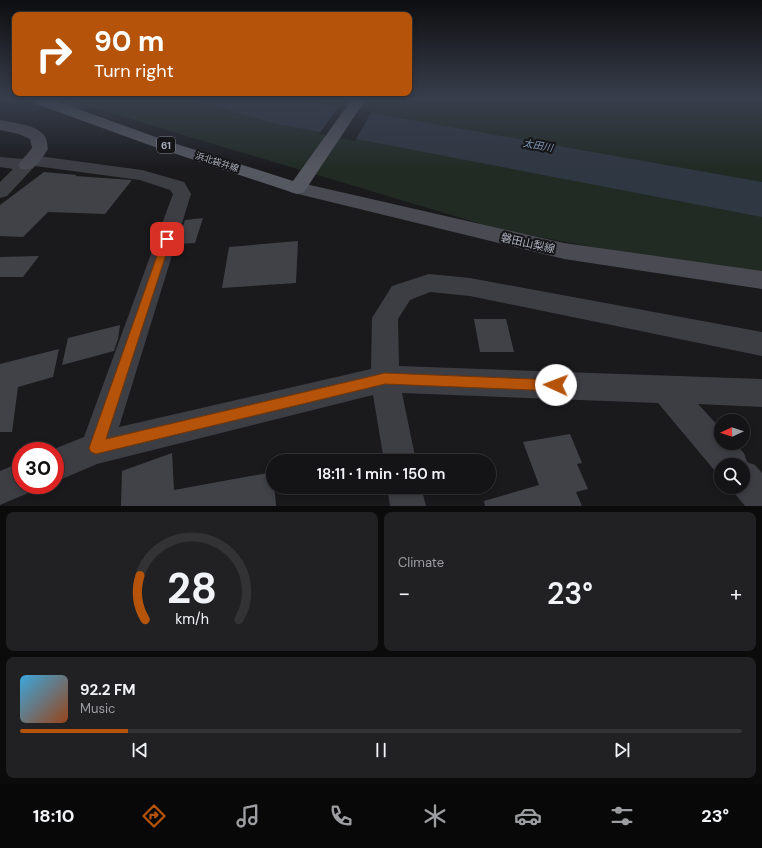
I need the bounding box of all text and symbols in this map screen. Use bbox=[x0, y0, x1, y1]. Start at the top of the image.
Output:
text: 90 m bbox=[94, 23, 164, 60]
icon: right bbox=[28, 28, 80, 80]
text: Turn right bbox=[94, 59, 174, 83]
water label: 太田川 bbox=[522, 136, 555, 155]
road number: 61 bbox=[157, 137, 175, 153]
street label: 浜北袋井線 bbox=[194, 149, 241, 175]
pin bbox=[150, 222, 184, 256]
icon: arrive bbox=[156, 228, 178, 250]
street label: 磐田山梨線 bbox=[500, 230, 556, 256]
position arrow bbox=[535, 364, 577, 406]
north arrow bbox=[714, 414, 750, 450]
map controls bbox=[714, 414, 750, 494]
speed limit sign: 30 bbox=[12, 442, 64, 494]
button: search bbox=[714, 458, 750, 494]
text: 18:11 · 1 min · 150 m bbox=[317, 464, 445, 484]
text: Climate bbox=[398, 554, 444, 571]
text: 28 bbox=[167, 561, 217, 615]
text: 23° bbox=[547, 574, 593, 613]
text: − bbox=[398, 579, 410, 608]
text: + bbox=[730, 579, 742, 608]
text: km/h bbox=[175, 609, 209, 627]
text: 92.2 FM bbox=[80, 680, 136, 700]
text: Music bbox=[80, 700, 115, 717]
icon: previous bbox=[129, 739, 151, 761]
icon: pause bbox=[370, 739, 392, 761]
icon: next bbox=[611, 739, 633, 761]
icon: directions bbox=[140, 802, 168, 830]
icon: music bbox=[234, 802, 262, 830]
icon: phone bbox=[327, 802, 355, 830]
icon: climate bbox=[421, 802, 449, 830]
icon: car bbox=[514, 802, 542, 830]
icon: filters bbox=[608, 802, 636, 830]
text: 18:10 bbox=[33, 804, 75, 828]
text: 23° bbox=[701, 804, 729, 828]

